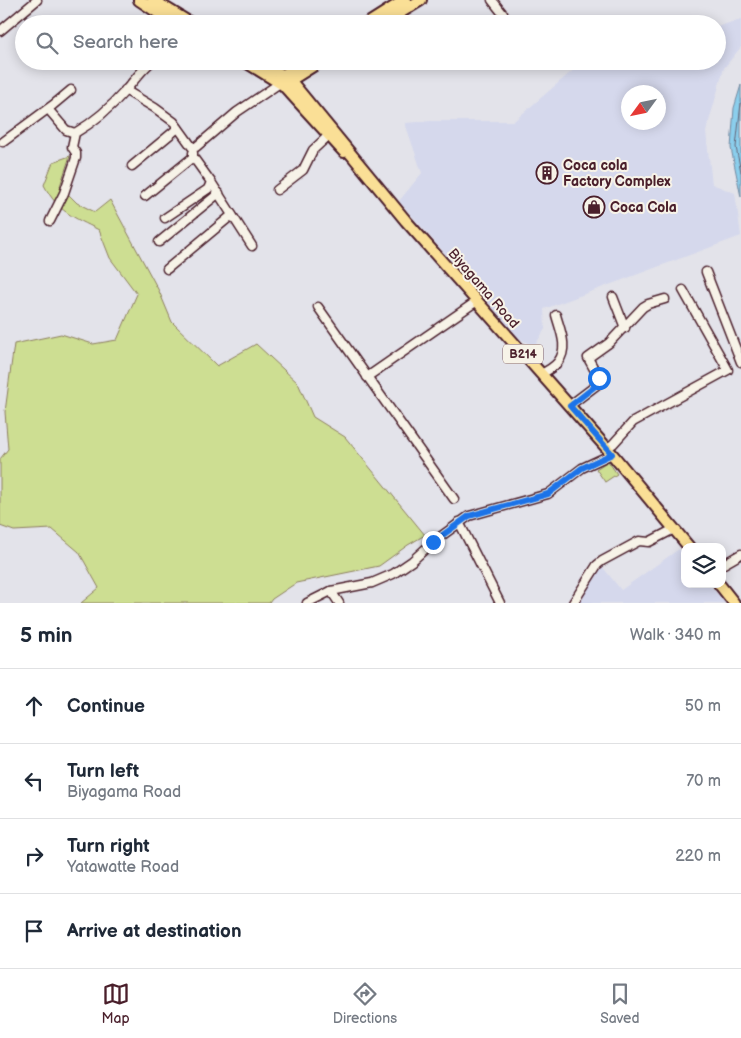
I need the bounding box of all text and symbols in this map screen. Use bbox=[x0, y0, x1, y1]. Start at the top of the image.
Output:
search box bbox=[15, 15, 726, 70]
icon: search bbox=[33, 29, 61, 57]
text: Search here bbox=[73, 31, 178, 54]
north arrow bbox=[621, 85, 666, 130]
place label: Coca cola Factory Complex bbox=[563, 157, 671, 190]
building icon: Coca cola Factory Complex bbox=[535, 161, 559, 185]
shop icon: Coca Cola bbox=[582, 195, 606, 219]
place label: Coca Cola bbox=[610, 199, 677, 216]
street label: Biyagama Road bbox=[444, 245, 523, 332]
road number: B214 bbox=[503, 344, 543, 364]
route start bbox=[588, 367, 611, 390]
route end bbox=[422, 531, 445, 554]
map controls bbox=[681, 543, 726, 588]
button: layers bbox=[681, 543, 726, 588]
text: 5 min bbox=[20, 623, 73, 648]
text: Walk · 340 m bbox=[630, 626, 721, 645]
icon: ahead bbox=[20, 692, 48, 720]
text: Continue bbox=[67, 695, 145, 718]
text: 50 m bbox=[685, 697, 721, 716]
text: Turn left bbox=[67, 760, 139, 783]
icon: left bbox=[20, 767, 48, 795]
text: 70 m bbox=[686, 772, 721, 791]
text: Biyagama Road bbox=[67, 783, 181, 802]
text: Turn right bbox=[67, 835, 150, 858]
icon: right bbox=[20, 842, 48, 870]
text: 220 m bbox=[675, 847, 721, 866]
text: Yatawatte Road bbox=[67, 858, 179, 877]
icon: arrive bbox=[20, 917, 48, 945]
text: Arrive at destination bbox=[67, 920, 242, 943]
tab: Map bbox=[102, 980, 130, 1027]
tab: Directions bbox=[333, 980, 397, 1027]
tab: Saved bbox=[600, 980, 639, 1027]

